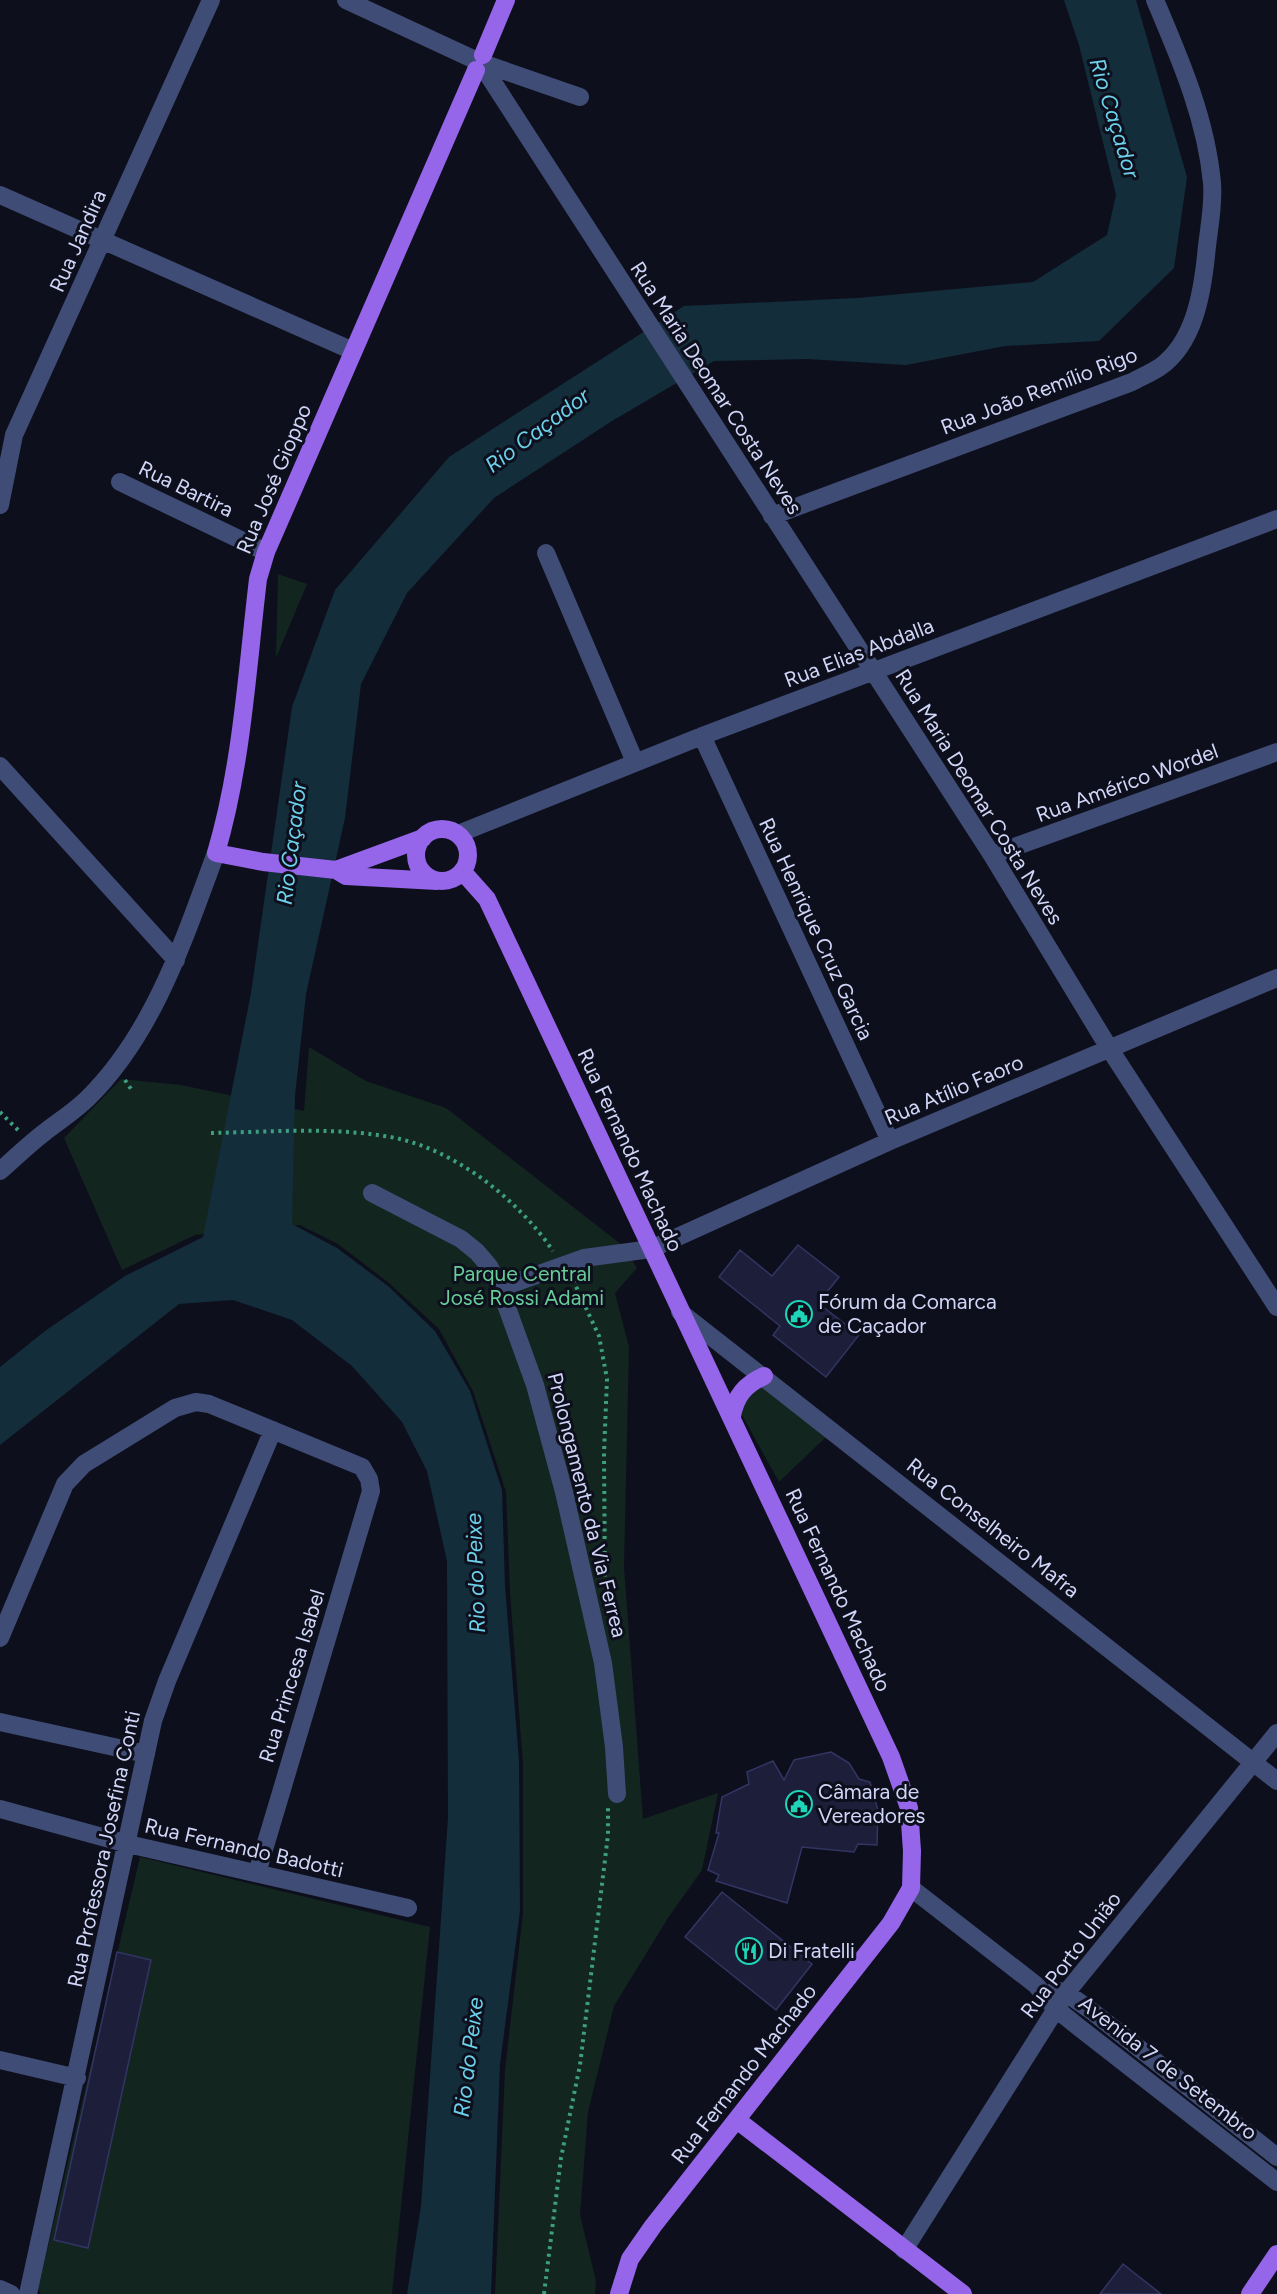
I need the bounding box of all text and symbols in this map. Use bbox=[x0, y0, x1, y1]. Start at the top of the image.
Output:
water label: Rio Caçador bbox=[1083, 55, 1146, 183]
street label: Rua Jandira bbox=[44, 186, 111, 296]
street label: Rua Maria Deomar Costa Neves bbox=[625, 257, 808, 519]
street label: Rua João Remílio Rigo bbox=[937, 341, 1141, 440]
water label: Rio Caçador bbox=[480, 381, 596, 478]
street label: Rua José Gioppo bbox=[231, 400, 316, 557]
street label: Rua Bartira bbox=[135, 455, 238, 522]
street label: Rua Elias Abdalla bbox=[781, 613, 937, 692]
street label: Rua Maria Deomar Costa Neves bbox=[890, 664, 1069, 929]
street label: Rua Américo Wordel bbox=[1032, 738, 1221, 827]
water label: Rio Caçador bbox=[271, 778, 313, 906]
street label: Rua Henrique Cruz Garcia bbox=[754, 814, 879, 1044]
street label: Rua Fernando Machado bbox=[572, 1044, 689, 1255]
street label: Rua Atílio Faoro bbox=[881, 1049, 1027, 1130]
park label: Parque Central José Rossi Adami bbox=[440, 1261, 604, 1310]
place label: Fórum da Comarca de Caçador bbox=[818, 1289, 997, 1338]
public building icon: Fórum da Comarca de Caçador bbox=[784, 1299, 814, 1329]
street label: Prolongamento da Via Ferrea bbox=[542, 1370, 632, 1640]
street label: Rua Conselheiro Mafra bbox=[902, 1452, 1085, 1603]
street label: Rua Fernando Machado bbox=[780, 1484, 897, 1695]
water label: Rio do Peixe bbox=[460, 1512, 491, 1634]
street label: Rua Princesa Isabel bbox=[253, 1586, 330, 1765]
street label: Rua Professora Josefina Conti bbox=[62, 1708, 145, 1990]
place label: Câmara de Vereadores bbox=[818, 1779, 925, 1828]
public building icon: Câmara de Vereadores bbox=[784, 1789, 814, 1819]
street label: Rua Fernando Badotti bbox=[142, 1812, 346, 1883]
street label: Rua Porto União bbox=[1015, 1887, 1126, 2023]
restaurant icon: Di Fratelli bbox=[734, 1936, 764, 1966]
place label: Di Fratelli bbox=[768, 1938, 855, 1963]
street label: Rua Fernando Machado bbox=[666, 1979, 822, 2169]
street label: Avenida 7 de Setembro bbox=[1074, 1990, 1262, 2145]
water label: Rio do Peixe bbox=[448, 1996, 489, 2118]

